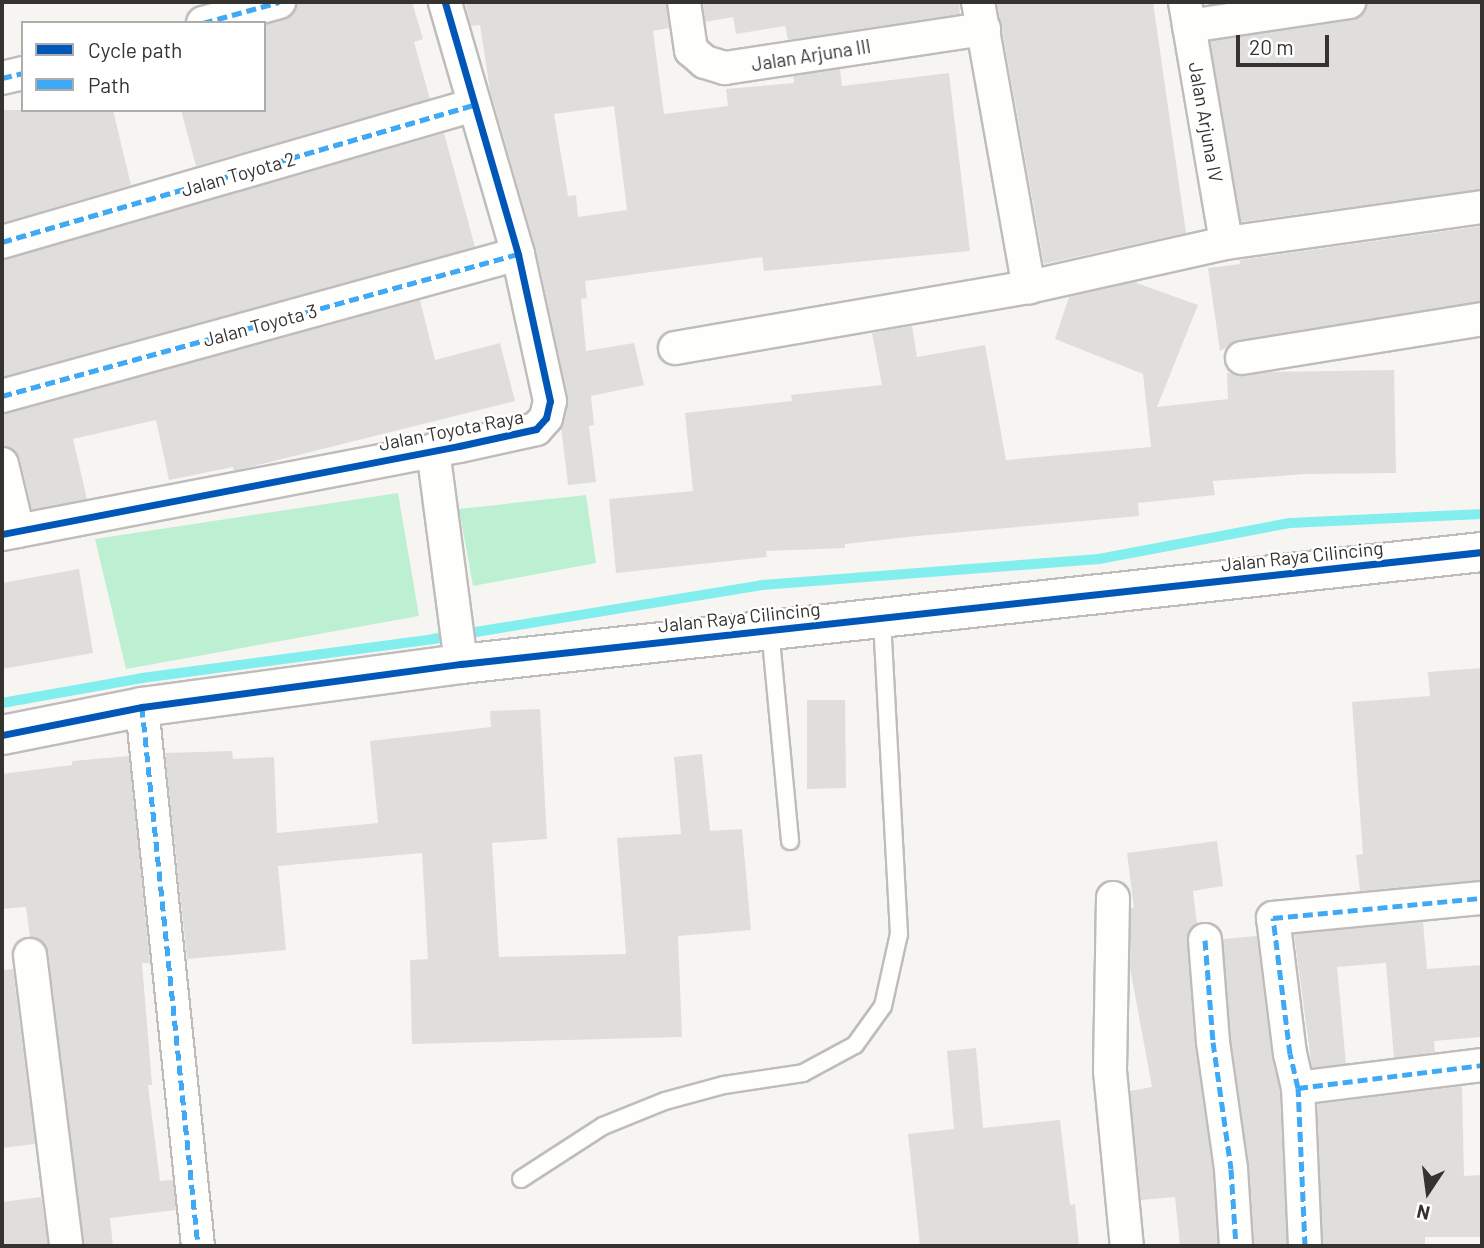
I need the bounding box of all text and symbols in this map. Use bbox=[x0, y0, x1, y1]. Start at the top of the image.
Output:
legend bbox=[21, 21, 266, 112]
scale bar bbox=[1239, 21, 1332, 65]
street label: Jalan Arjuna III bbox=[750, 34, 872, 76]
text: 20 m bbox=[1249, 34, 1294, 59]
text: Cycle path bbox=[88, 37, 182, 62]
street label: Jalan Arjuna IV bbox=[1184, 60, 1228, 184]
text: Path bbox=[88, 72, 130, 97]
street label: Jalan Toyota 2 bbox=[178, 147, 298, 201]
street label: Jalan Toyota 3 bbox=[200, 299, 320, 351]
street label: Jalan Toyota Raya bbox=[377, 405, 525, 455]
street label: Jalan Raya Cilincing bbox=[1220, 536, 1384, 576]
street label: Jalan Raya Cilincing bbox=[657, 597, 821, 637]
north arrow bbox=[1393, 1157, 1463, 1227]
text: N bbox=[1414, 1200, 1432, 1226]

